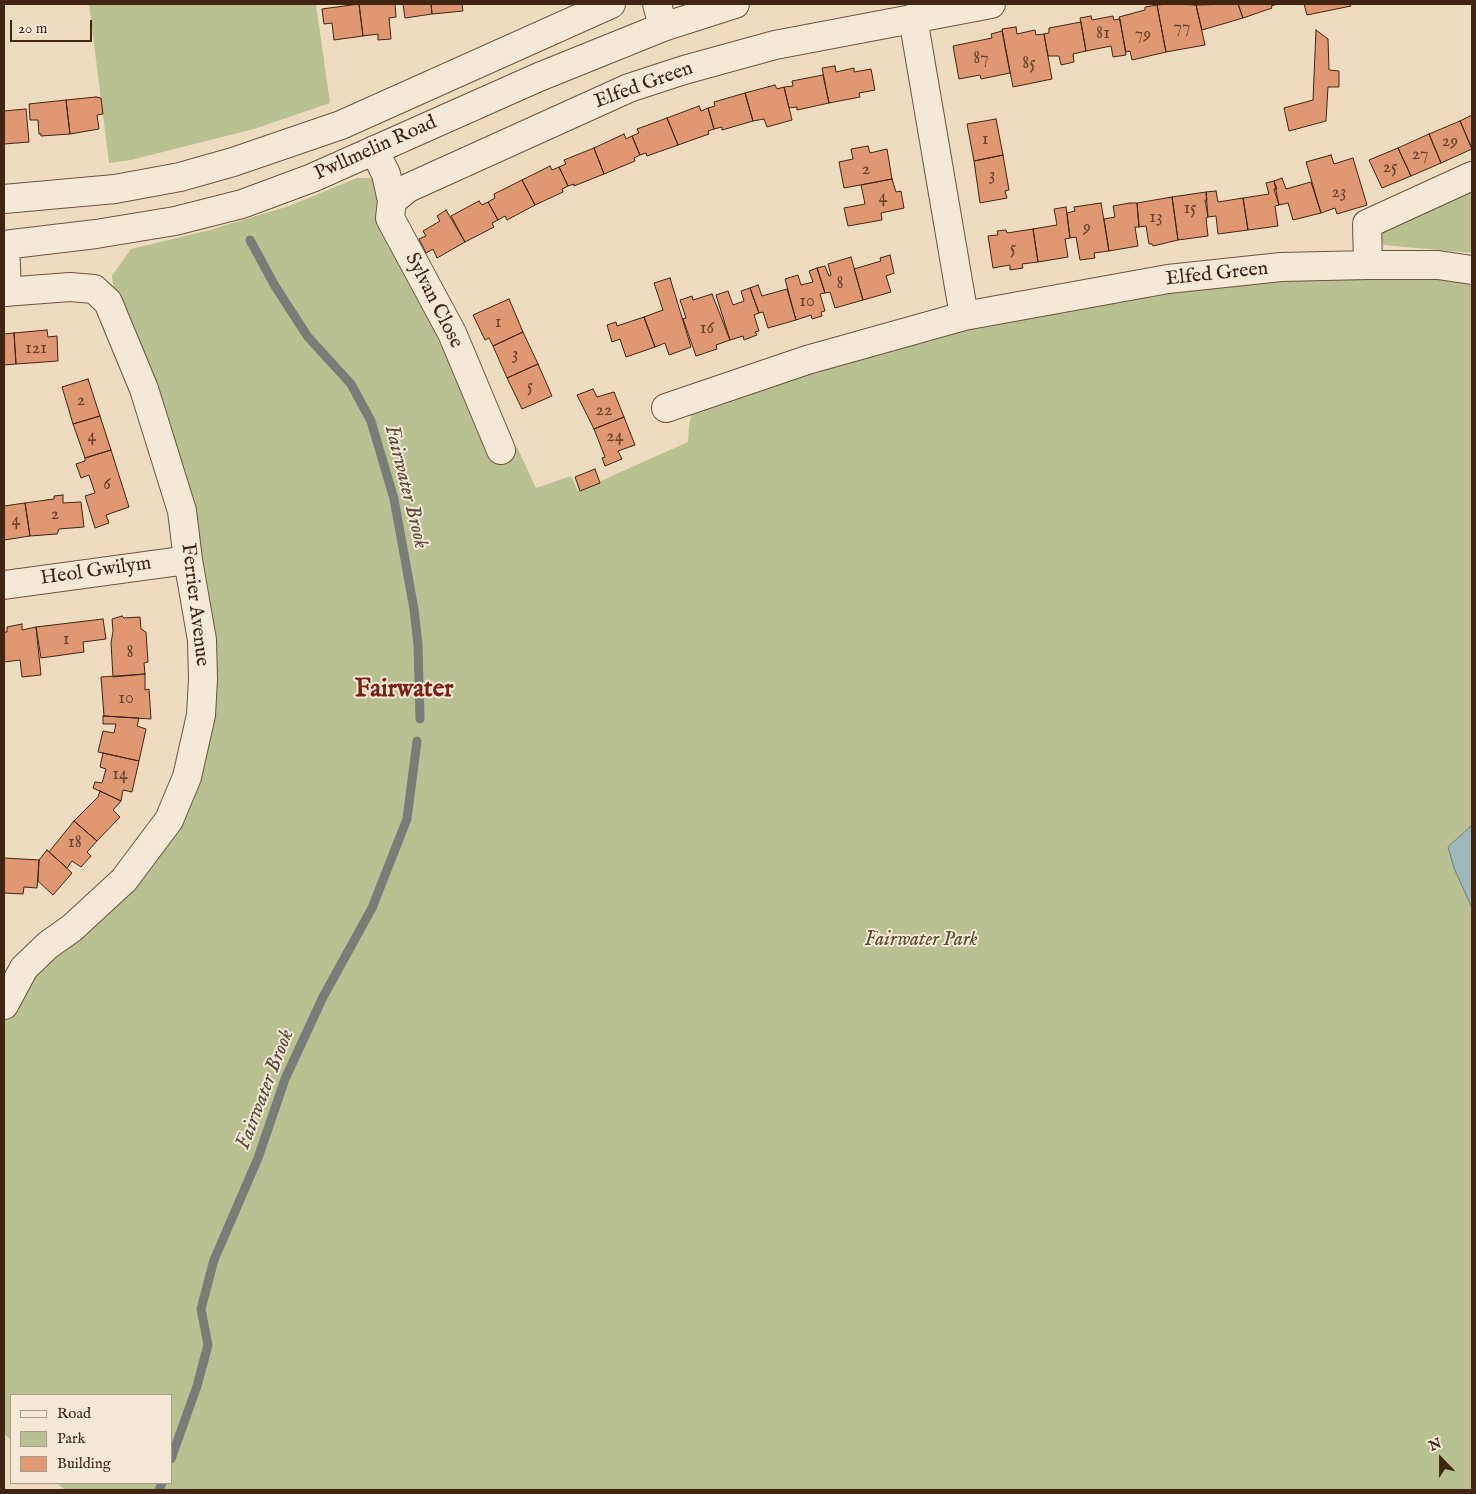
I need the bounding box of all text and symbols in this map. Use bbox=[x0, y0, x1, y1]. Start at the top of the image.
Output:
scale bar bbox=[12, 10, 95, 42]
house number: 77 bbox=[1174, 17, 1190, 39]
text: 20 m bbox=[18, 19, 47, 38]
house number: 81 bbox=[1096, 23, 1110, 45]
house number: 79 bbox=[1135, 24, 1151, 46]
house number: 87 bbox=[973, 48, 989, 70]
house number: 85 bbox=[1022, 53, 1036, 75]
street label: Elfed Green bbox=[592, 57, 696, 115]
street label: Pwllmelin Road bbox=[311, 111, 441, 187]
house number: 1 bbox=[982, 129, 988, 151]
house number: 29 bbox=[1442, 131, 1458, 153]
house number: 27 bbox=[1412, 144, 1428, 166]
house number: 25 bbox=[1383, 157, 1397, 179]
house number: 2 bbox=[862, 159, 870, 181]
house number: 3 bbox=[989, 165, 995, 187]
house number: 23 bbox=[1331, 182, 1347, 204]
house number: 4 bbox=[879, 187, 887, 209]
house number: 15 bbox=[1183, 198, 1197, 220]
house number: 13 bbox=[1149, 207, 1163, 229]
house number: 9 bbox=[1083, 217, 1091, 239]
house number: 5 bbox=[1010, 238, 1016, 260]
street label: Sylvan Close bbox=[399, 249, 467, 353]
street label: Elfed Green bbox=[1165, 258, 1269, 292]
house number: 8 bbox=[836, 273, 844, 295]
house number: 10 bbox=[799, 291, 815, 313]
house number: 1 bbox=[495, 312, 501, 334]
house number: 16 bbox=[700, 318, 714, 340]
house number: 121 bbox=[25, 338, 47, 360]
house number: 3 bbox=[512, 344, 518, 366]
house number: 5 bbox=[527, 376, 533, 398]
house number: 2 bbox=[77, 390, 85, 412]
house number: 22 bbox=[596, 400, 612, 422]
water label: Fairwater Brook bbox=[377, 423, 433, 551]
house number: 4 bbox=[88, 426, 96, 448]
house number: 24 bbox=[606, 426, 624, 448]
house number: 6 bbox=[103, 474, 111, 496]
house number: 2 bbox=[51, 504, 59, 526]
house number: 4 bbox=[12, 510, 20, 532]
street label: Ferrier Avenue bbox=[175, 542, 213, 668]
street label: Heol Gwilym bbox=[39, 552, 153, 592]
house number: 1 bbox=[63, 629, 69, 651]
house number: 8 bbox=[126, 642, 134, 664]
district label: Fairwater bbox=[355, 676, 453, 706]
house number: 10 bbox=[118, 688, 134, 710]
house number: 14 bbox=[112, 764, 128, 786]
house number: 18 bbox=[68, 832, 82, 854]
park label: Fairwater Park bbox=[864, 929, 978, 953]
water label: Fairwater Brook bbox=[232, 1026, 300, 1154]
legend bbox=[10, 1394, 172, 1484]
text: Road bbox=[57, 1404, 91, 1423]
text: Park bbox=[57, 1429, 86, 1448]
north arrow bbox=[1416, 1434, 1466, 1484]
text: N bbox=[1426, 1434, 1444, 1456]
text: Building bbox=[57, 1454, 111, 1473]

